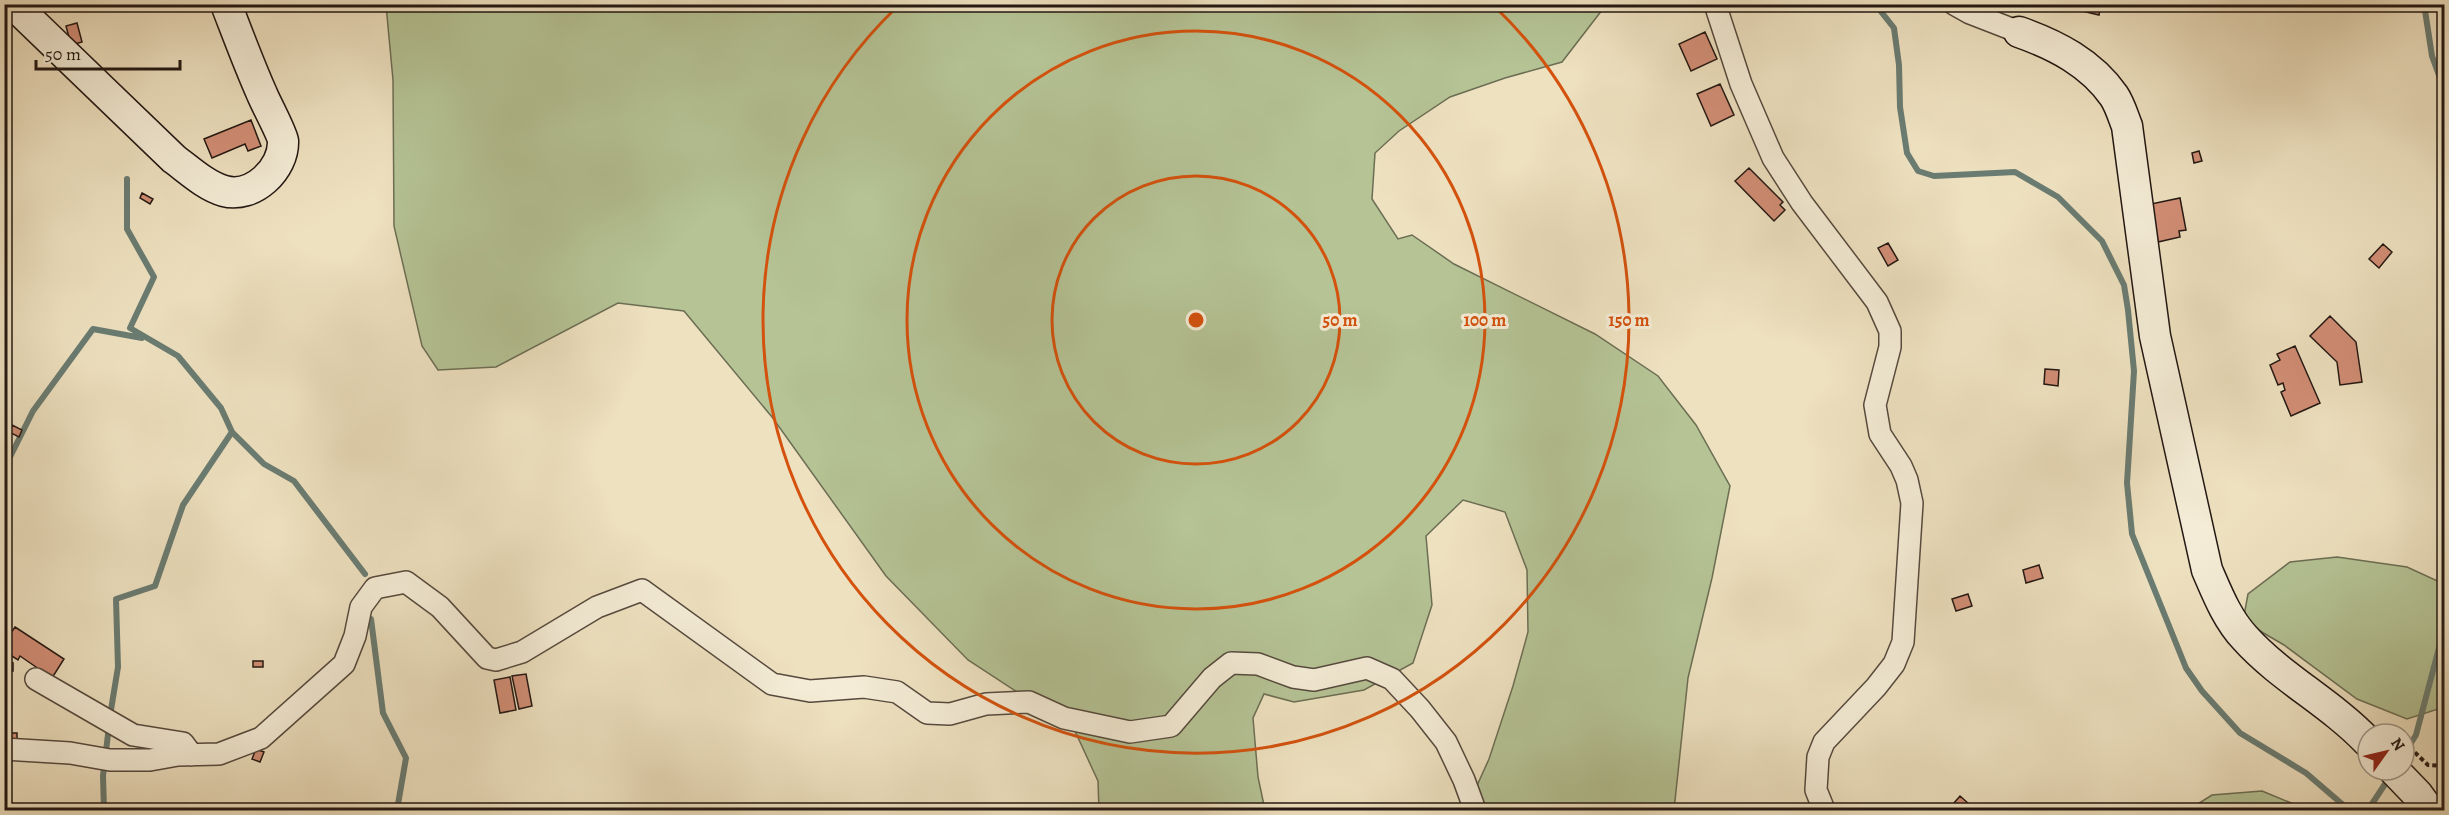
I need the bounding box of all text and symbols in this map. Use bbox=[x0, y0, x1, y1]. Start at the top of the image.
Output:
scale bar bbox=[36, 33, 180, 71]
text: 50 m bbox=[45, 42, 81, 66]
text: 50 m bbox=[1323, 308, 1357, 332]
text: 100 m bbox=[1464, 308, 1506, 332]
text: 150 m bbox=[1608, 308, 1650, 332]
centre of rings bbox=[1186, 310, 1206, 330]
north arrow bbox=[2356, 722, 2416, 782]
text: N bbox=[2385, 733, 2410, 755]

